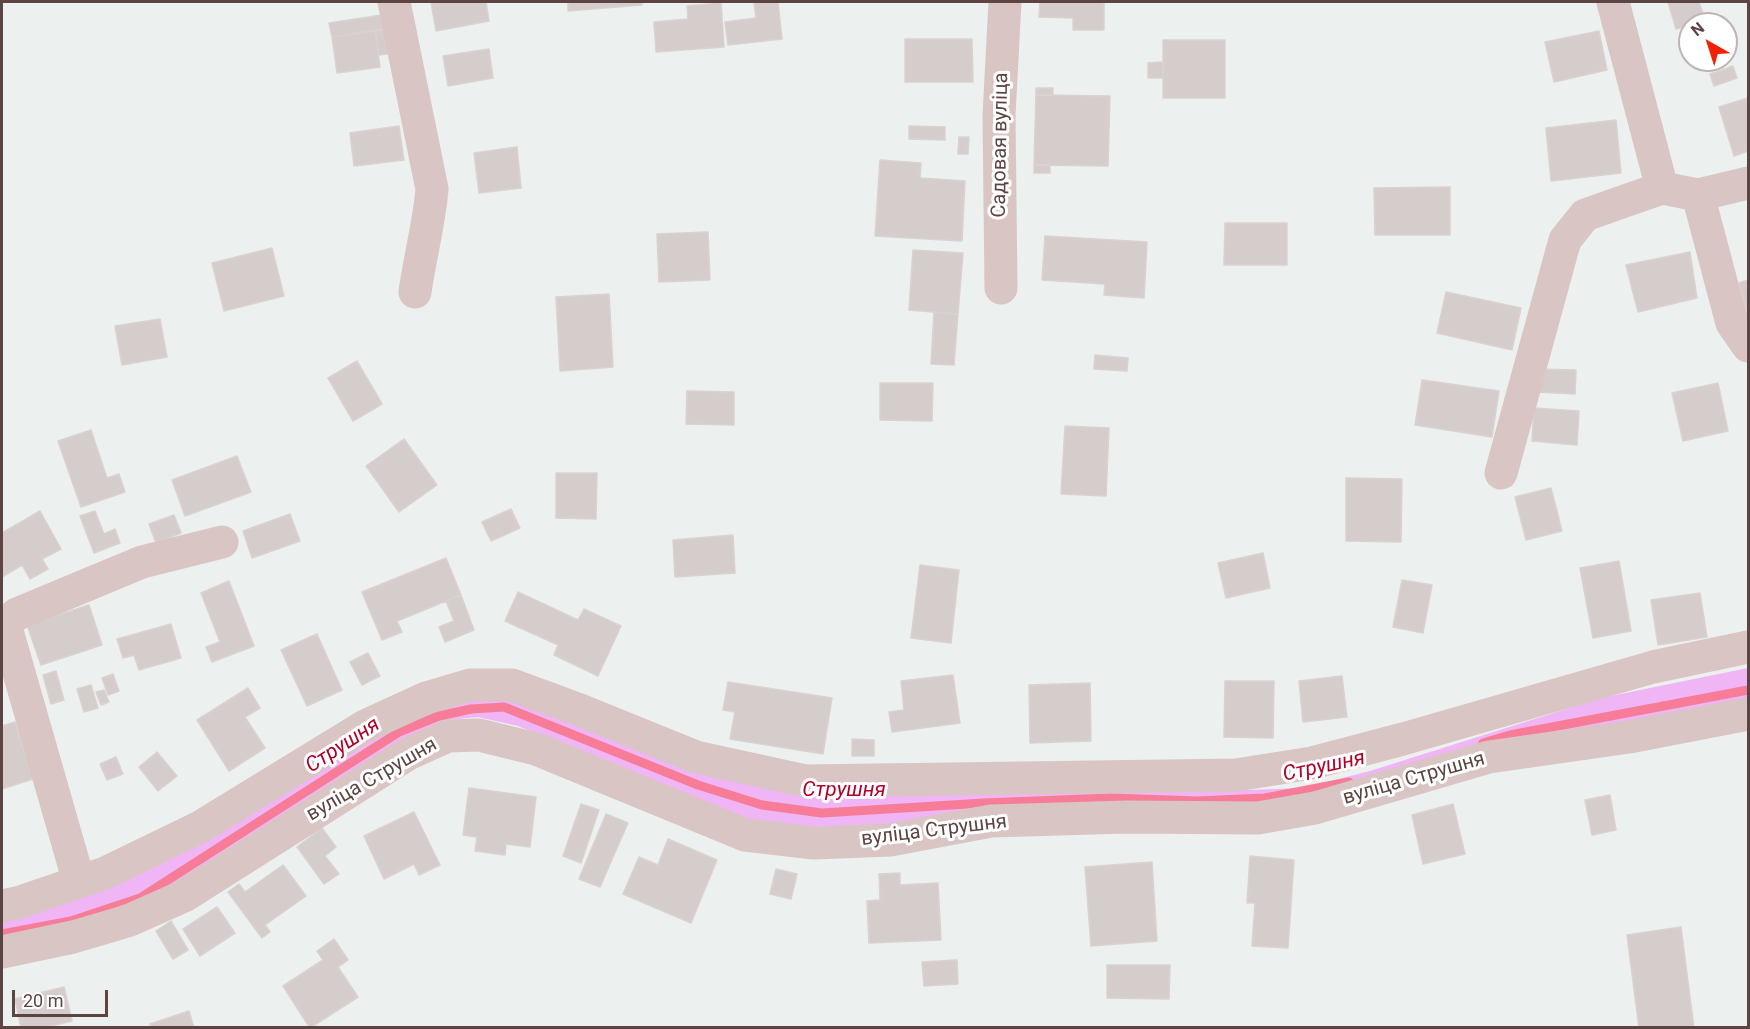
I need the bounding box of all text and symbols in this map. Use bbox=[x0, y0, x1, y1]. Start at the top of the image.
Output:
north arrow bbox=[1678, 12, 1738, 72]
text: N bbox=[1687, 18, 1708, 40]
street label: Садовая вуліца bbox=[988, 72, 1014, 218]
water label: Струшня bbox=[301, 713, 385, 779]
street label: вуліца Струшня bbox=[303, 733, 441, 827]
water label: Струшня bbox=[1281, 746, 1367, 788]
street label: вуліца Струшня bbox=[1340, 747, 1488, 811]
water label: Струшня bbox=[802, 778, 886, 804]
street label: вуліца Струшня bbox=[860, 810, 1008, 852]
scale bar bbox=[15, 978, 111, 1016]
text: 20 m bbox=[23, 990, 63, 1011]

